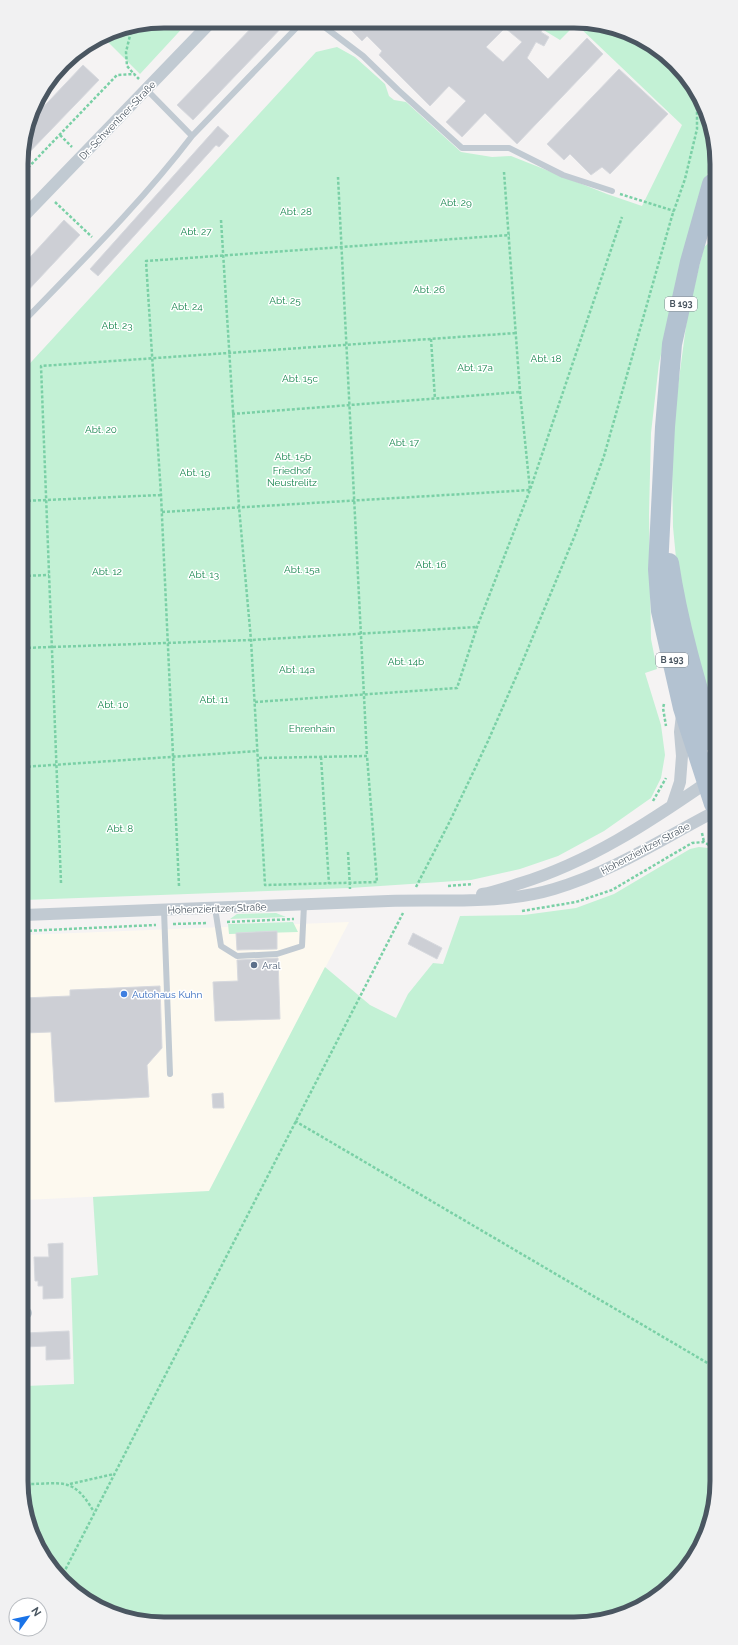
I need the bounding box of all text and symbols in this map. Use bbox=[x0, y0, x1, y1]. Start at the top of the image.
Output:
street label: Dr.-Schwentner-Straße bbox=[77, 79, 158, 162]
park label: Abt. 29 bbox=[440, 197, 472, 208]
park label: Abt. 28 bbox=[280, 206, 312, 217]
park label: Abt. 27 bbox=[180, 226, 212, 237]
park label: Abt. 26 bbox=[413, 284, 445, 295]
park label: Abt. 25 bbox=[269, 295, 301, 306]
road number: B 193 bbox=[665, 297, 697, 311]
park label: Abt. 24 bbox=[171, 301, 203, 312]
park label: Abt. 23 bbox=[101, 320, 133, 331]
park label: Abt. 18 bbox=[531, 353, 561, 364]
park label: Abt. 17a bbox=[457, 362, 493, 373]
park label: Abt. 15c bbox=[282, 373, 318, 384]
park label: Abt. 20 bbox=[85, 424, 117, 435]
park label: Abt. 17 bbox=[389, 437, 420, 448]
park label: Abt. 15b bbox=[275, 451, 311, 462]
park label: Friedhof Neustrelitz bbox=[267, 465, 317, 488]
park label: Abt. 19 bbox=[180, 467, 211, 478]
park label: Abt. 16 bbox=[416, 559, 446, 570]
park label: Abt. 15a bbox=[284, 564, 320, 575]
park label: Abt. 12 bbox=[92, 566, 122, 577]
park label: Abt. 13 bbox=[189, 569, 219, 580]
road number: B 193 bbox=[656, 653, 688, 667]
park label: Abt. 14b bbox=[388, 656, 424, 667]
park label: Abt. 14a bbox=[279, 664, 315, 675]
park label: Abt. 11 bbox=[199, 694, 229, 705]
park label: Abt. 10 bbox=[97, 699, 129, 710]
park label: Ehrenhain bbox=[289, 723, 335, 734]
street label: Hohenzieritzer Straße bbox=[599, 820, 692, 877]
park label: Abt. 8 bbox=[107, 823, 133, 834]
street label: Hohenzieritzer Straße bbox=[167, 901, 267, 916]
marker: Aral bbox=[249, 960, 259, 970]
place label: Aral bbox=[262, 960, 281, 971]
marker: Autohaus Kuhn bbox=[119, 989, 129, 999]
place label: Autohaus Kuhn bbox=[132, 989, 202, 1000]
north arrow bbox=[8, 1597, 48, 1637]
text: N bbox=[28, 1605, 44, 1619]

